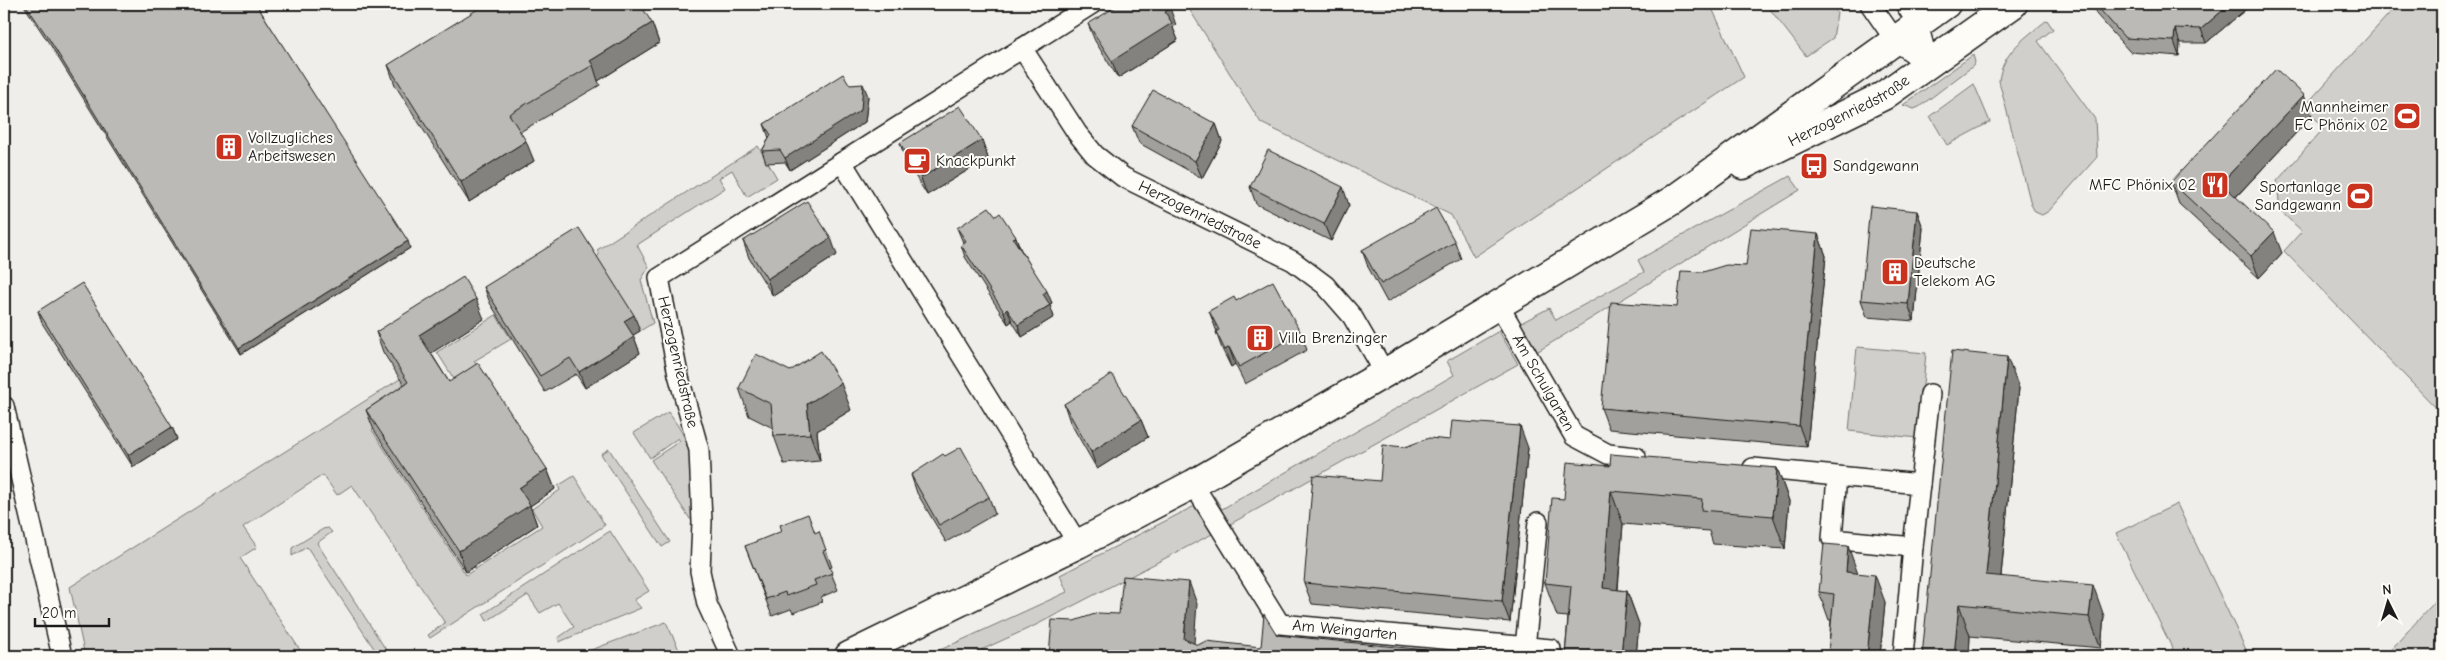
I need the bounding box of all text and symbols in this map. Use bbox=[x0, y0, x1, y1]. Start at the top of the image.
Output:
street label: Herzogenriedstraße bbox=[1785, 71, 1913, 150]
place label: Mannheimer FC Phönix 02 bbox=[2294, 98, 2389, 134]
sports icon: Mannheimer FC Phönix 02 bbox=[2392, 101, 2422, 131]
place label: Vollzugliches Arbeitswesen bbox=[248, 129, 336, 165]
building icon: Vollzugliches Arbeitswesen bbox=[214, 132, 244, 162]
cafe icon: Knackpunkt bbox=[902, 146, 932, 176]
bus stop icon: Sandgewann bbox=[1799, 151, 1829, 181]
place label: Knackpunkt bbox=[936, 152, 1016, 170]
place label: Sandgewann bbox=[1833, 157, 1919, 175]
restaurant icon: MFC Phönix 02 bbox=[2200, 170, 2230, 200]
place label: MFC Phönix 02 bbox=[2089, 176, 2196, 194]
street label: Herzogenriedstraße bbox=[1135, 177, 1264, 253]
place label: Sportanlage Sandgewann bbox=[2255, 178, 2341, 214]
sports icon: Sportanlage Sandgewann bbox=[2345, 181, 2375, 211]
place label: Deutsche Telekom AG bbox=[1914, 254, 1996, 290]
building icon: Deutsche Telekom AG bbox=[1880, 257, 1910, 287]
street label: Herzogenriedstraße bbox=[654, 294, 702, 430]
building icon: Villa Brenzinger bbox=[1245, 323, 1275, 353]
place label: Villa Brenzinger bbox=[1279, 329, 1388, 347]
street label: Am Schulgarten bbox=[1508, 331, 1578, 435]
north arrow bbox=[2364, 578, 2414, 628]
text: N bbox=[2382, 581, 2392, 598]
scale bar bbox=[35, 595, 109, 627]
text: 20 m bbox=[42, 604, 76, 622]
street label: Am Weingarten bbox=[1292, 616, 1398, 644]

